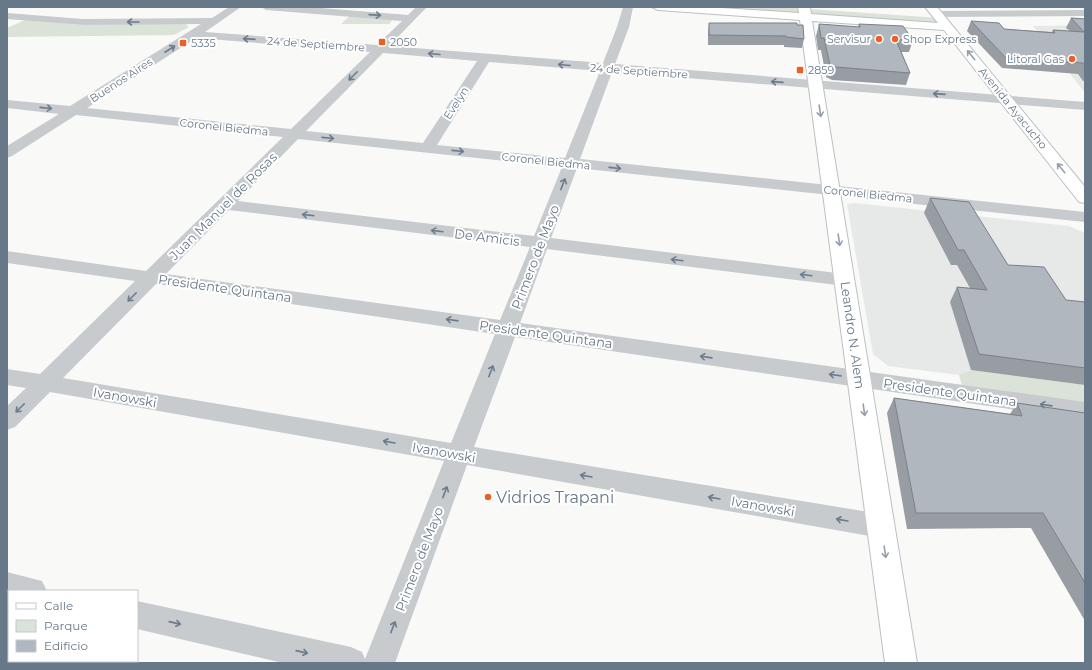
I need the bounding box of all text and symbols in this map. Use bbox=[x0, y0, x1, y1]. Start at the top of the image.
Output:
one-way arrow bbox=[368, 12, 381, 19]
one-way arrow bbox=[127, 18, 140, 26]
place label: Servisur bbox=[827, 32, 871, 46]
place label: Shop Express bbox=[903, 32, 977, 46]
street label: 24 de Septiembre bbox=[267, 34, 366, 54]
marker: Servisur bbox=[874, 34, 884, 44]
marker: Shop Express bbox=[890, 34, 900, 44]
one-way arrow bbox=[243, 35, 256, 42]
place label: 2050 bbox=[390, 35, 417, 49]
place label: 5335 bbox=[191, 36, 216, 50]
marker: 2050 bbox=[377, 37, 387, 47]
marker: 5335 bbox=[178, 38, 188, 48]
one-way arrow bbox=[164, 45, 176, 53]
one-way arrow bbox=[428, 50, 441, 57]
one-way arrow bbox=[967, 50, 976, 60]
place label: Litoral Gas bbox=[1007, 52, 1065, 66]
street label: Buenos Aires bbox=[87, 54, 156, 105]
marker: Litoral Gas bbox=[1067, 54, 1077, 64]
one-way arrow bbox=[558, 61, 571, 69]
street label: 24 de Septiembre bbox=[590, 61, 689, 81]
place label: 2859 bbox=[808, 63, 834, 77]
street label: Avenida Ayacucho bbox=[976, 64, 1050, 152]
marker: 2859 bbox=[795, 65, 805, 75]
one-way arrow bbox=[348, 71, 358, 81]
one-way arrow bbox=[771, 78, 784, 85]
street label: Evelyn bbox=[440, 84, 472, 122]
one-way arrow bbox=[933, 91, 946, 98]
one-way arrow bbox=[39, 104, 52, 112]
one-way arrow bbox=[816, 104, 824, 117]
street label: Coronel Biedma bbox=[179, 115, 269, 139]
one-way arrow bbox=[321, 134, 334, 142]
one-way arrow bbox=[451, 148, 464, 155]
street label: Juan Manuel de Rosas bbox=[165, 149, 280, 264]
street label: Coronel Biedma bbox=[501, 149, 591, 173]
one-way arrow bbox=[1056, 162, 1065, 173]
one-way arrow bbox=[608, 164, 621, 172]
one-way arrow bbox=[559, 178, 567, 190]
street label: Coronel Biedma bbox=[823, 182, 913, 206]
street label: Primero de Mayo bbox=[508, 202, 562, 312]
one-way arrow bbox=[302, 211, 315, 218]
street label: De Amicis bbox=[453, 225, 521, 249]
one-way arrow bbox=[431, 227, 444, 234]
one-way arrow bbox=[835, 233, 843, 246]
one-way arrow bbox=[671, 256, 684, 263]
street label: Presidente Quintana bbox=[157, 271, 293, 305]
one-way arrow bbox=[800, 271, 813, 279]
street label: Leandro N. Alem bbox=[838, 280, 868, 390]
one-way arrow bbox=[127, 292, 137, 302]
one-way arrow bbox=[446, 316, 459, 324]
street label: Presidente Quintana bbox=[478, 317, 614, 351]
one-way arrow bbox=[700, 353, 713, 361]
one-way arrow bbox=[488, 365, 496, 377]
one-way arrow bbox=[828, 371, 841, 379]
street label: Presidente Quintana bbox=[882, 375, 1018, 409]
street label: Ivanowski bbox=[92, 384, 158, 410]
one-way arrow bbox=[1040, 401, 1053, 409]
one-way arrow bbox=[15, 403, 25, 413]
one-way arrow bbox=[860, 403, 868, 416]
one-way arrow bbox=[383, 438, 396, 446]
street label: Ivanowski bbox=[411, 439, 477, 465]
one-way arrow bbox=[580, 472, 593, 480]
one-way arrow bbox=[441, 487, 449, 499]
place label: Vidrios Trapani bbox=[496, 488, 614, 507]
marker: Vidrios Trapani bbox=[483, 492, 493, 502]
street label: Ivanowski bbox=[730, 493, 796, 519]
one-way arrow bbox=[708, 494, 721, 502]
street label: Primero de Mayo bbox=[392, 504, 446, 614]
one-way arrow bbox=[836, 515, 849, 523]
one-way arrow bbox=[881, 545, 889, 558]
legend bbox=[8, 590, 138, 662]
text: Calle bbox=[44, 598, 73, 613]
text: Parque bbox=[44, 618, 88, 633]
one-way arrow bbox=[168, 620, 181, 628]
one-way arrow bbox=[390, 621, 398, 633]
text: Edificio bbox=[44, 638, 88, 653]
one-way arrow bbox=[295, 648, 308, 656]

